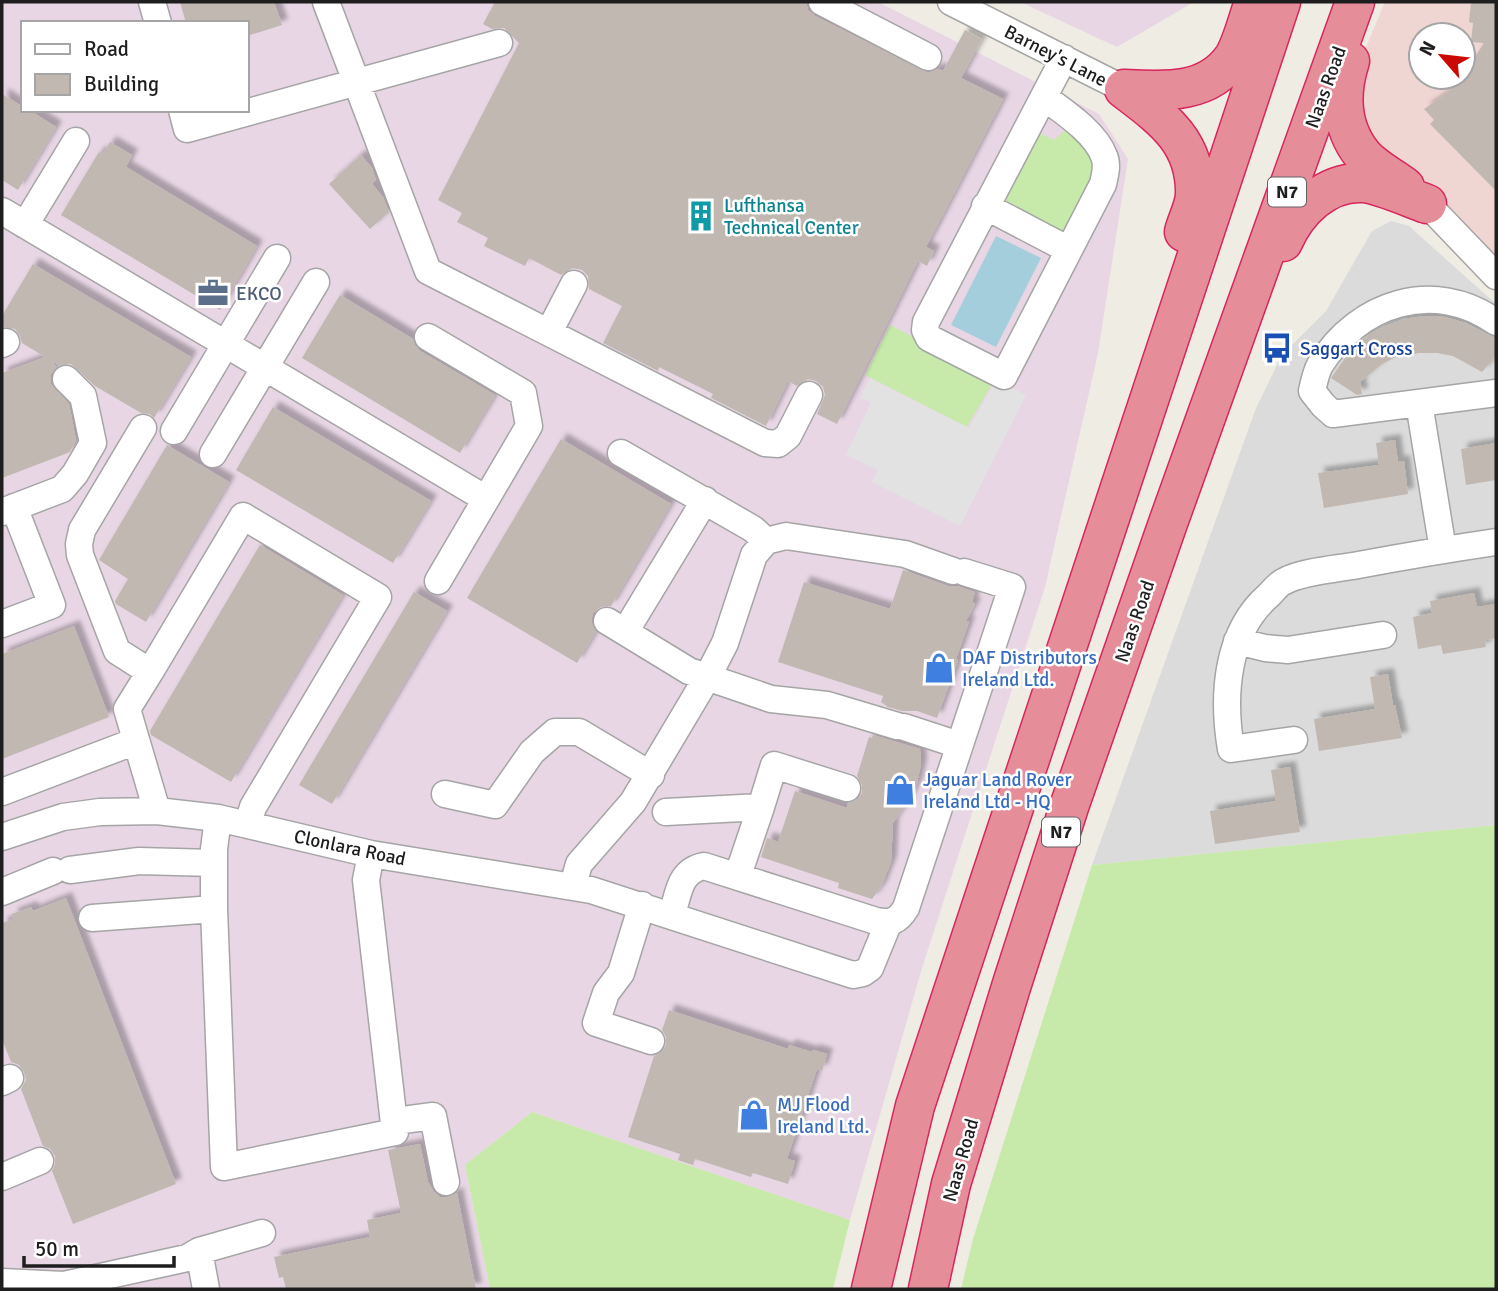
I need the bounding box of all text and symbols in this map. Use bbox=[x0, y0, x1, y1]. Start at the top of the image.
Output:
street label: Barney's Lane bbox=[1000, 20, 1111, 92]
legend bbox=[21, 21, 248, 112]
north arrow bbox=[1407, 21, 1477, 91]
text: Road bbox=[84, 36, 129, 62]
text: N bbox=[1414, 37, 1442, 60]
street label: Naas Road bbox=[1300, 43, 1352, 132]
text: Building bbox=[84, 71, 159, 97]
road number: N7 bbox=[1268, 177, 1306, 206]
place label: Lufthansa Technical Center bbox=[724, 194, 859, 240]
building icon: Lufthansa Technical Center bbox=[684, 199, 718, 233]
office icon: EKCO bbox=[196, 276, 230, 310]
place label: EKCO bbox=[236, 282, 282, 306]
bus stop icon: Saggart Cross bbox=[1260, 331, 1294, 365]
place label: Saggart Cross bbox=[1300, 337, 1413, 361]
street label: Naas Road bbox=[1110, 577, 1160, 666]
place label: DAF Distributors Ireland Ltd. bbox=[962, 646, 1097, 692]
shop icon: DAF Distributors Ireland Ltd. bbox=[922, 651, 956, 685]
place label: Jaguar Land Rover Ireland Ltd - HQ bbox=[923, 768, 1072, 814]
shop icon: Jaguar Land Rover Ireland Ltd - HQ bbox=[883, 773, 917, 807]
road number: N7 bbox=[1042, 818, 1080, 846]
street label: Clonlara Road bbox=[292, 824, 408, 872]
place label: MJ Flood Ireland Ltd. bbox=[777, 1093, 869, 1139]
shop icon: MJ Flood Ireland Ltd. bbox=[737, 1098, 771, 1132]
street label: Naas Road bbox=[938, 1116, 984, 1205]
scale bar bbox=[24, 1224, 175, 1268]
text: 50 m bbox=[35, 1236, 79, 1262]

